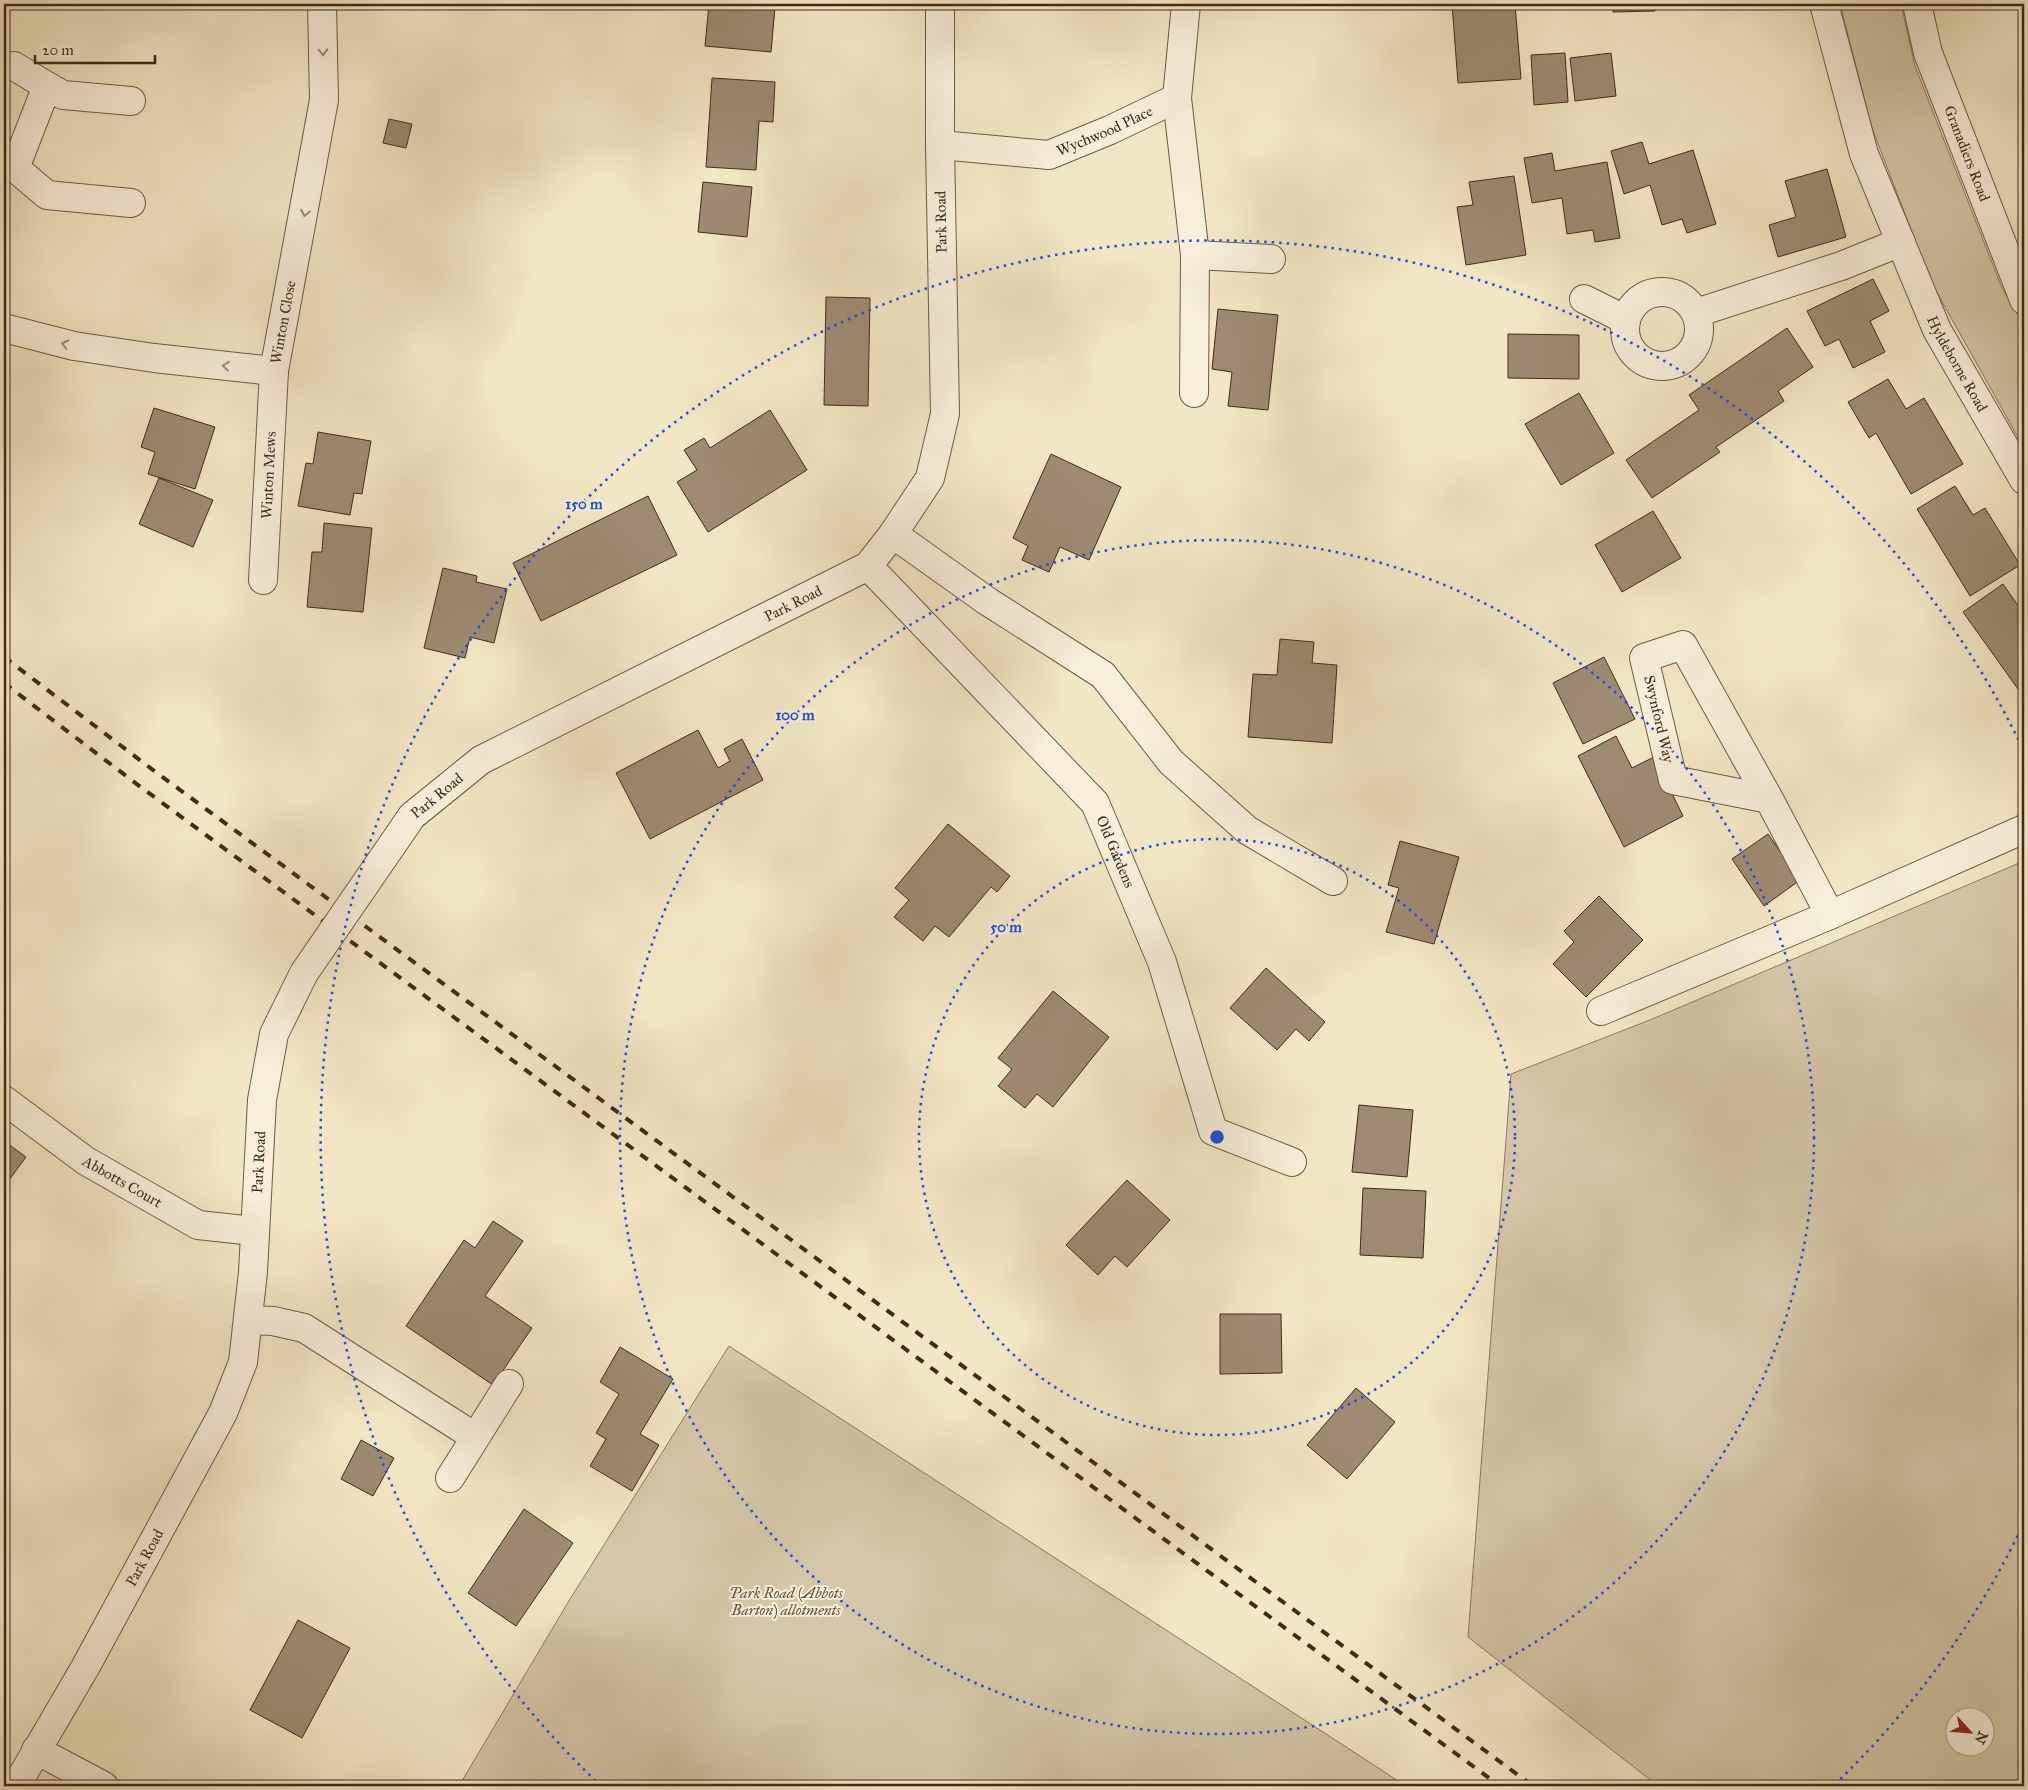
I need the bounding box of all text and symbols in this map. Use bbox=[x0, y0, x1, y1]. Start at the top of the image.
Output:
scale bar bbox=[35, 32, 155, 64]
text: 20 m bbox=[42, 41, 74, 59]
one-way arrow bbox=[318, 49, 329, 57]
street label: Wychwood Place bbox=[1054, 102, 1155, 160]
street label: Granadiers Road bbox=[1940, 103, 1994, 205]
street label: Park Road bbox=[931, 190, 951, 253]
one-way arrow bbox=[300, 209, 310, 218]
street label: Winton Close bbox=[267, 279, 300, 365]
street label: Hyldeborne Road bbox=[1923, 313, 1992, 415]
one-way arrow bbox=[61, 339, 70, 349]
one-way arrow bbox=[222, 361, 230, 372]
street label: Winton Mews bbox=[257, 431, 280, 519]
text: 150 m bbox=[565, 495, 603, 513]
street label: Park Road bbox=[761, 581, 825, 626]
street label: Swynford Way bbox=[1640, 674, 1678, 765]
text: 100 m bbox=[775, 706, 815, 724]
street label: Park Road bbox=[407, 769, 467, 822]
street label: Old Gardens bbox=[1092, 813, 1139, 890]
text: 50 m bbox=[990, 918, 1022, 936]
centre of rings bbox=[1208, 1128, 1226, 1146]
street label: Park Road bbox=[248, 1130, 269, 1194]
street label: Abbotts Court bbox=[79, 1151, 166, 1212]
street label: Park Road bbox=[122, 1526, 168, 1589]
park label: Park Road (Abbots Barton) allotments bbox=[729, 1584, 843, 1620]
north arrow bbox=[1946, 1708, 1996, 1758]
text: N bbox=[1971, 1728, 1991, 1747]

